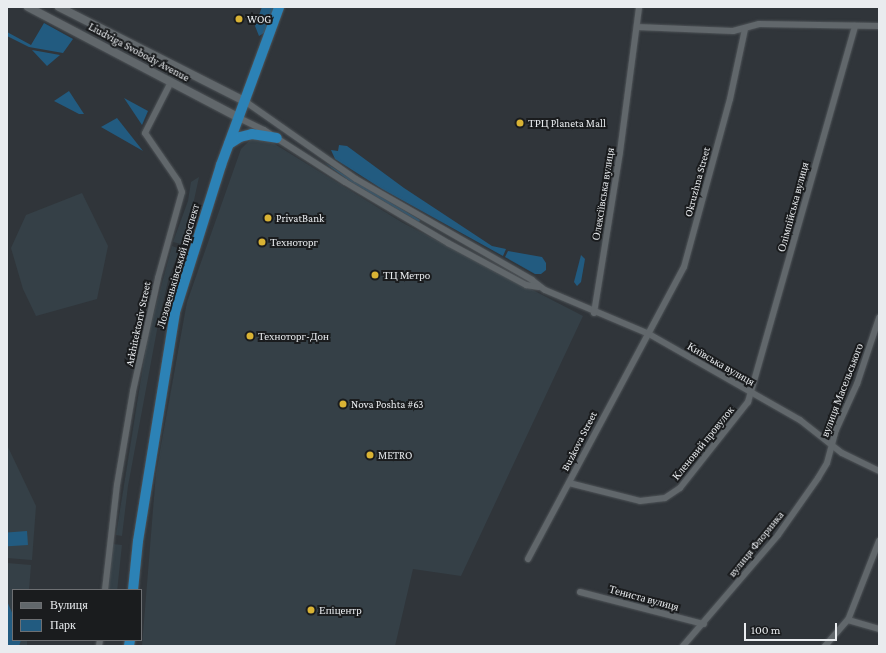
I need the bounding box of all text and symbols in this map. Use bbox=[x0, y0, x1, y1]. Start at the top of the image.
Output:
place label: WOG bbox=[247, 12, 271, 26]
marker: WOG bbox=[234, 14, 244, 24]
street label: Liudviga Svobody Avenue bbox=[86, 20, 192, 84]
place label: ТРЦ Planeta Mall bbox=[528, 116, 606, 130]
marker: ТРЦ Planeta Mall bbox=[515, 118, 525, 128]
street label: Okruzhna Street bbox=[681, 146, 713, 218]
street label: Олексіївська вулиця bbox=[589, 147, 617, 241]
street label: Олімпійська вулиця bbox=[775, 161, 811, 253]
street label: Лозовеньківський проспект bbox=[154, 202, 202, 330]
place label: PrivatBank bbox=[276, 211, 324, 225]
marker: PrivatBank bbox=[263, 213, 273, 223]
place label: Техноторг bbox=[270, 235, 318, 249]
marker: Техноторг bbox=[257, 237, 267, 247]
place label: ТЦ Метро bbox=[383, 268, 430, 282]
marker: ТЦ Метро bbox=[370, 270, 380, 280]
street label: Arkhitektoriv Street bbox=[123, 280, 153, 368]
place label: Техноторг-Дон bbox=[258, 329, 329, 343]
marker: Техноторг-Дон bbox=[245, 331, 255, 341]
street label: Київська вулиця bbox=[685, 339, 757, 389]
street label: вулиця Масельського bbox=[818, 341, 866, 439]
place label: Nova Poshta #63 bbox=[351, 397, 424, 411]
marker: Nova Poshta #63 bbox=[338, 399, 348, 409]
street label: Кленовий провулок bbox=[669, 403, 737, 483]
street label: Buzkova Street bbox=[558, 409, 600, 473]
place label: METRO bbox=[378, 448, 412, 462]
marker: METRO bbox=[365, 450, 375, 460]
street label: вулиця Флоринка bbox=[725, 508, 787, 580]
street label: Тениста вулиця bbox=[608, 582, 680, 614]
legend bbox=[12, 589, 142, 641]
text: Вулиця bbox=[50, 598, 88, 612]
place label: Епіцентр bbox=[319, 603, 362, 617]
marker: Епіцентр bbox=[306, 605, 316, 615]
scale bar bbox=[746, 615, 839, 641]
text: Парк bbox=[50, 618, 76, 632]
text: 100 m bbox=[751, 623, 780, 637]

